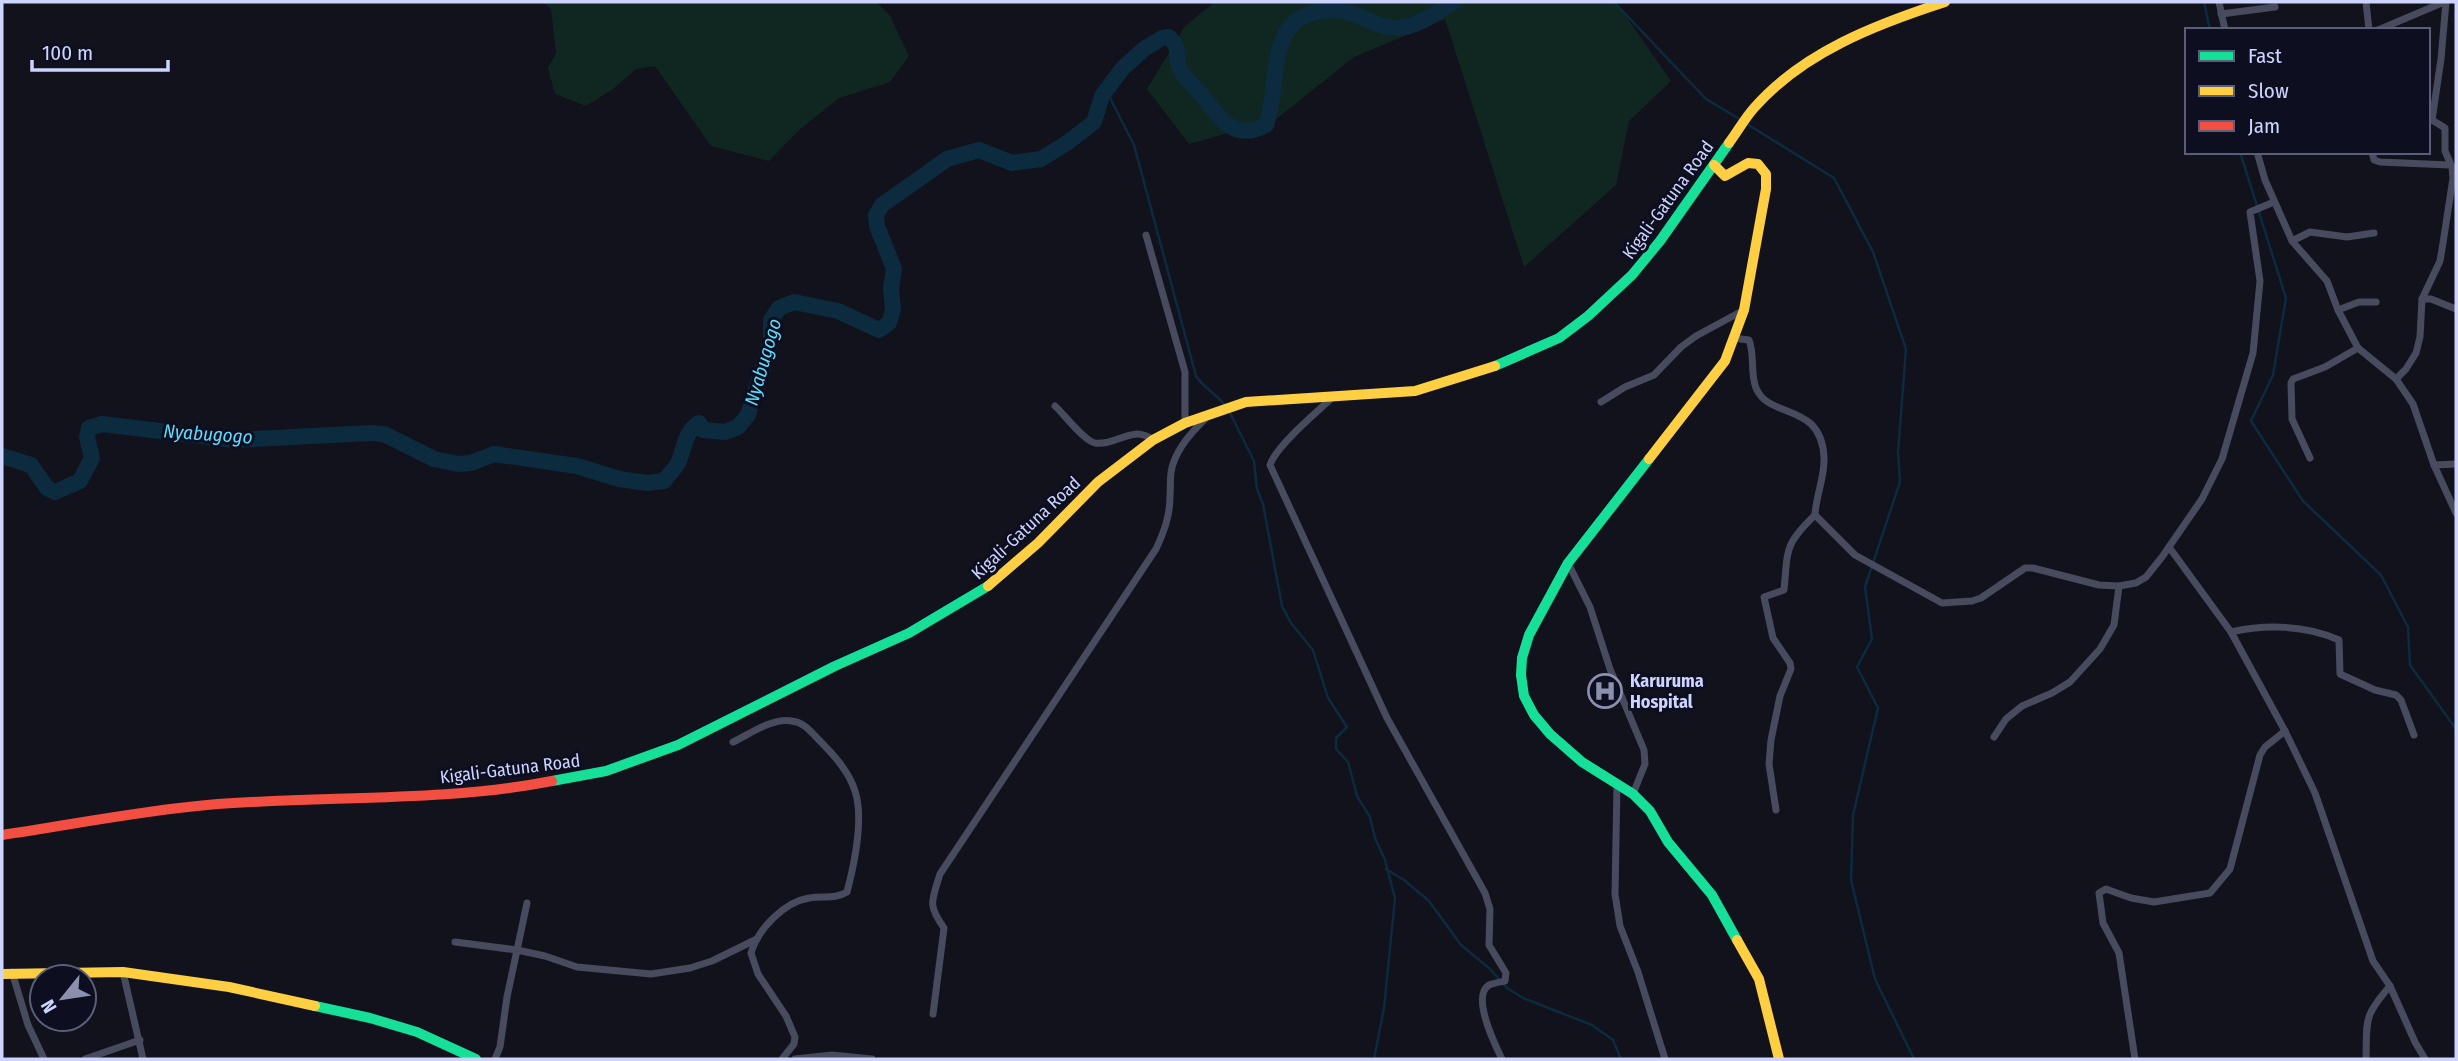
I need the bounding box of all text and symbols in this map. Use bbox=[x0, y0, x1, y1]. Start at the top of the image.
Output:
scale bar bbox=[32, 28, 168, 72]
legend bbox=[2185, 28, 2430, 154]
text: 100 m bbox=[42, 40, 93, 66]
text: Fast bbox=[2248, 43, 2282, 69]
text: Slow bbox=[2248, 78, 2289, 104]
text: Jam bbox=[2248, 113, 2280, 139]
street label: Kigali-Gatuna Road bbox=[1618, 136, 1718, 264]
water label: Nyabugogo bbox=[740, 316, 786, 408]
water label: Nyabugogo bbox=[163, 419, 253, 449]
street label: Kigali-Gatuna Road bbox=[967, 472, 1085, 584]
place label: Karuruma Hospital bbox=[1630, 670, 1704, 713]
hospital icon: Karuruma Hospital bbox=[1586, 672, 1624, 710]
street label: Kigali-Gatuna Road bbox=[439, 749, 581, 789]
north arrow bbox=[28, 963, 98, 1033]
text: N bbox=[36, 996, 62, 1017]

